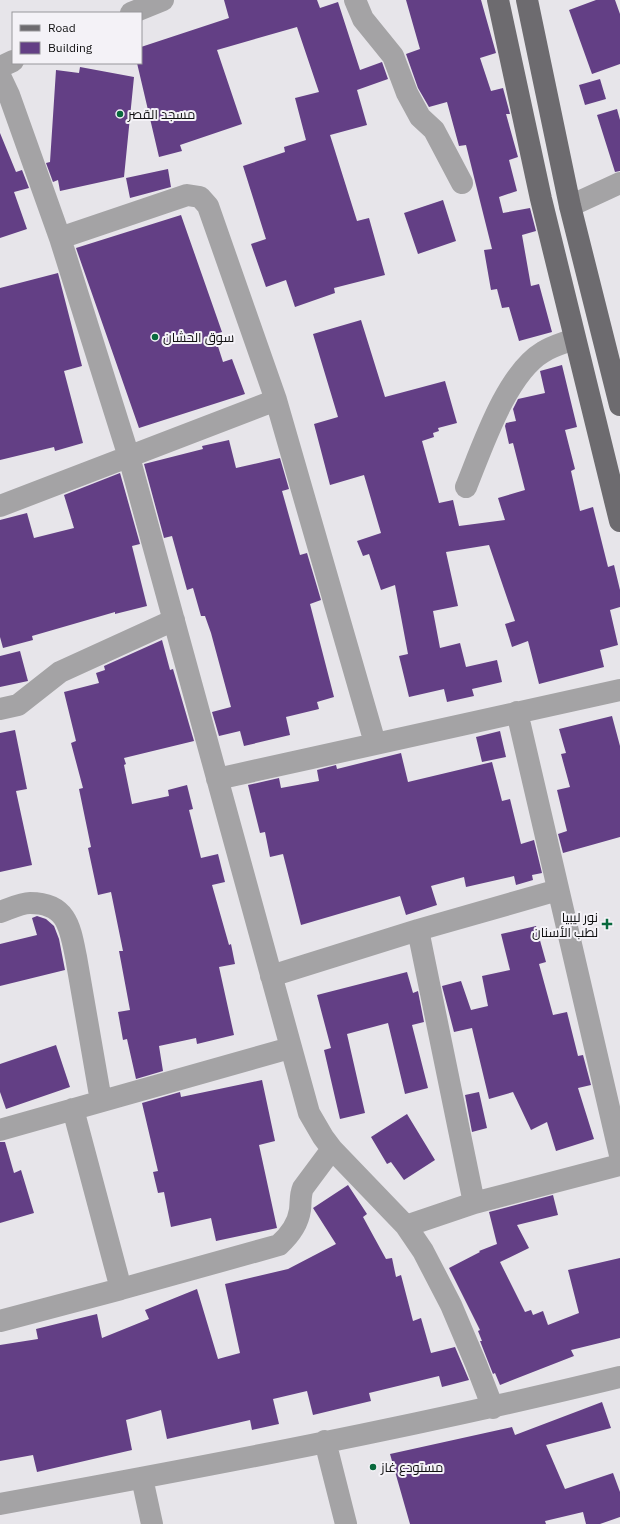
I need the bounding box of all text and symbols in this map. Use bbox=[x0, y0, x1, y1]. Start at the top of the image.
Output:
legend bbox=[12, 12, 142, 64]
text: Road bbox=[48, 20, 76, 35]
text: Building bbox=[48, 40, 93, 55]
place label: مسجد القصر bbox=[127, 106, 195, 123]
marker: مسجد القصر bbox=[115, 109, 125, 119]
place label: سوق الحشان bbox=[163, 329, 234, 346]
marker: سوق الحشان bbox=[150, 332, 160, 342]
place label: نور ليبيا لطب الأسنان bbox=[532, 909, 598, 941]
marker: نور ليبيا لطب الأسنان bbox=[601, 918, 613, 930]
place label: مستودع غاز bbox=[380, 1459, 443, 1476]
marker: مستودع غاز bbox=[368, 1462, 378, 1472]

